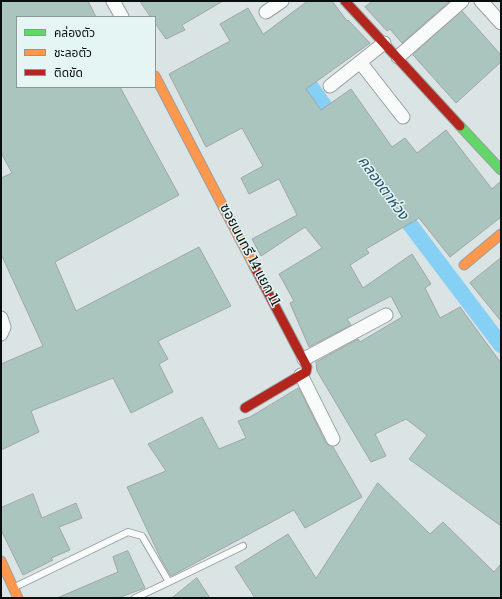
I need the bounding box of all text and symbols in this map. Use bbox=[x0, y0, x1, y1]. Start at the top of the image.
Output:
legend bbox=[16, 16, 156, 88]
text: คล่องตัว bbox=[54, 23, 95, 41]
text: ชะลอตัว bbox=[54, 43, 92, 61]
text: ติดขัด bbox=[54, 63, 83, 81]
water label: คลองตาห่วง bbox=[354, 153, 412, 223]
street label: ซอยนนทรี 14 แยก 11 bbox=[216, 201, 284, 309]

